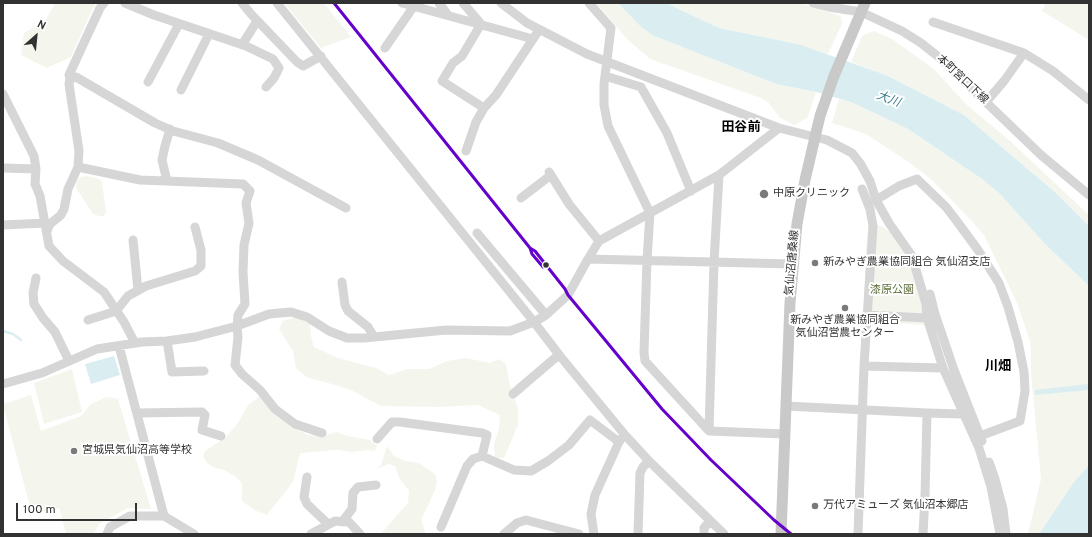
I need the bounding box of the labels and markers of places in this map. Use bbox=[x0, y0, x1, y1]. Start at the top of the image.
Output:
place label: 中原クリニック bbox=[773, 187, 850, 201]
marker: 中原クリニック bbox=[758, 188, 770, 200]
place label: 新みやぎ農業協同組合 気仙沼支店 bbox=[823, 256, 991, 270]
marker: 新みやぎ農業協同組合 気仙沼支店 bbox=[810, 258, 820, 268]
unlabelled marker bbox=[541, 260, 551, 270]
marker: 新みやぎ農業協同組合 気仙沼営農センター bbox=[840, 303, 850, 313]
place label: 新みやぎ農業協同組合 気仙沼営農センター bbox=[790, 314, 900, 340]
place label: 宮城県気仙沼高等学校 bbox=[82, 444, 192, 458]
marker: 宮城県気仙沼高等学校 bbox=[69, 446, 79, 456]
place label: 万代アミューズ 気仙沼本郷店 bbox=[823, 499, 969, 513]
marker: 万代アミューズ 気仙沼本郷店 bbox=[810, 501, 820, 511]

